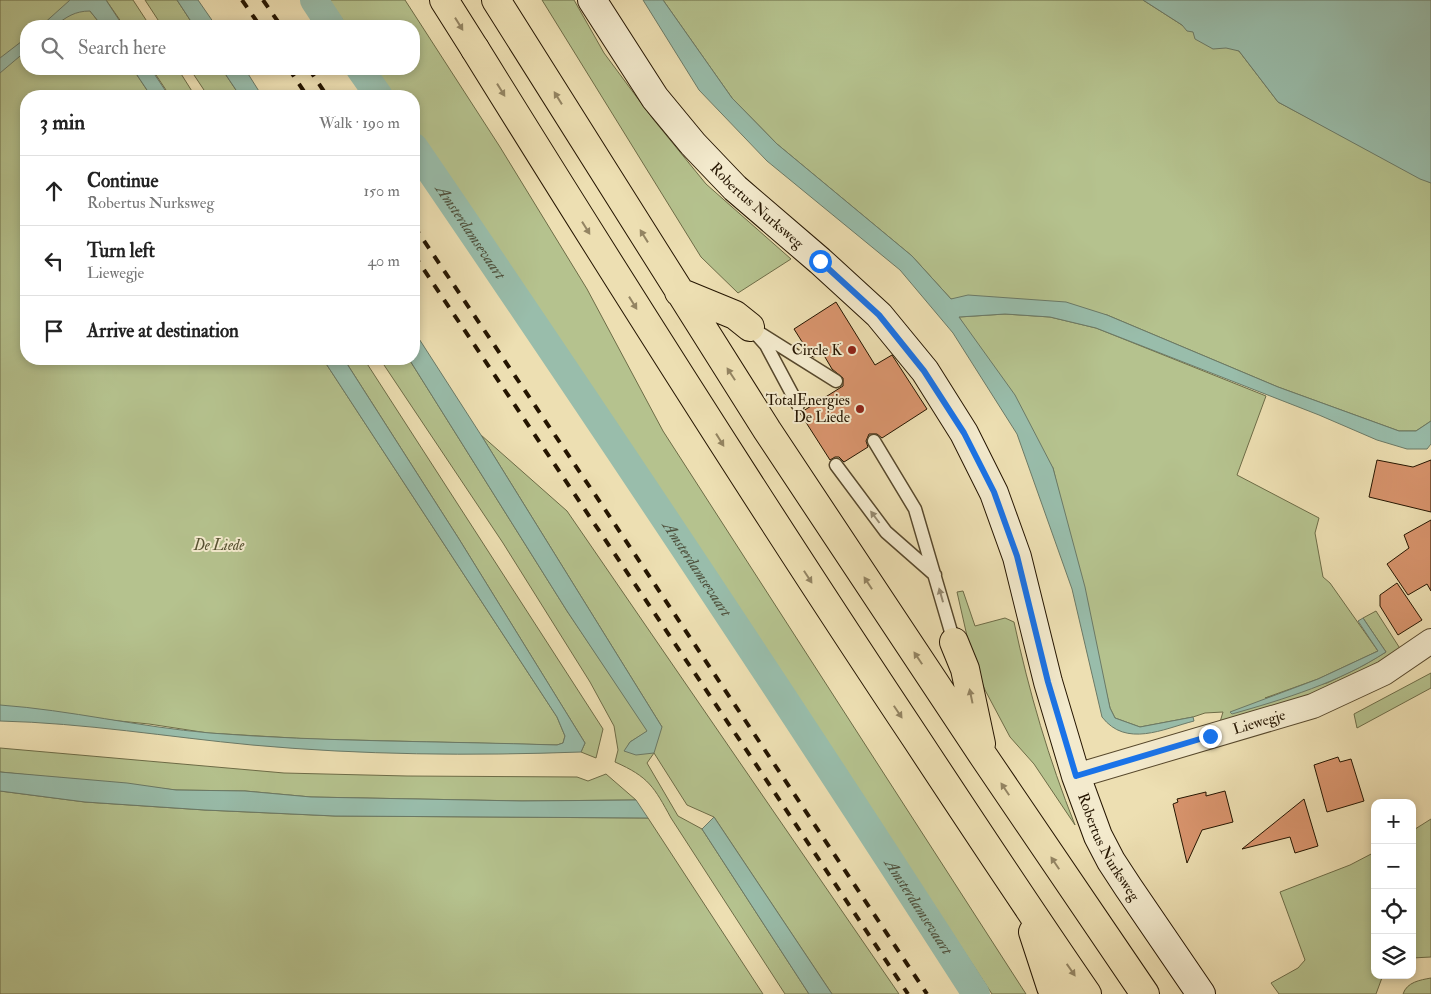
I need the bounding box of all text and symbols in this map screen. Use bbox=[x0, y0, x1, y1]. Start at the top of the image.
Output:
one-way arrow bbox=[455, 18, 464, 31]
search box bbox=[20, 20, 420, 75]
icon: search bbox=[38, 34, 66, 62]
text: Search here bbox=[78, 36, 166, 60]
one-way arrow bbox=[496, 84, 505, 97]
one-way arrow bbox=[553, 92, 562, 105]
text: 3 min bbox=[40, 109, 85, 136]
text: Walk · 190 m bbox=[319, 113, 400, 133]
street label: Robertus Nurksweg bbox=[706, 159, 808, 253]
text: Continue bbox=[87, 169, 158, 193]
icon: ahead bbox=[40, 177, 68, 205]
water label: Amsterdamsevaart bbox=[430, 179, 511, 284]
text: 150 m bbox=[363, 181, 400, 201]
text: Robertus Nurksweg bbox=[87, 193, 214, 213]
one-way arrow bbox=[582, 222, 591, 235]
one-way arrow bbox=[639, 229, 649, 243]
text: Turn left bbox=[87, 239, 155, 263]
icon: left bbox=[40, 247, 68, 275]
route start bbox=[809, 250, 832, 273]
text: 40 m bbox=[367, 251, 400, 271]
text: Liewegje bbox=[87, 263, 144, 283]
one-way arrow bbox=[628, 296, 638, 310]
icon: arrive bbox=[40, 317, 68, 345]
text: Arrive at destination bbox=[87, 319, 239, 343]
place label: Circle K bbox=[792, 341, 843, 360]
marker: Circle K bbox=[846, 344, 858, 356]
one-way arrow bbox=[727, 367, 736, 380]
place label: TotalEnergies De Liede bbox=[766, 391, 850, 427]
marker: TotalEnergies De Liede bbox=[854, 403, 866, 415]
one-way arrow bbox=[715, 434, 725, 447]
one-way arrow bbox=[870, 510, 880, 524]
water label: Amsterdamsevaart bbox=[657, 516, 737, 622]
park label: De Liede bbox=[193, 536, 245, 555]
one-way arrow bbox=[804, 570, 813, 583]
one-way arrow bbox=[863, 576, 873, 590]
one-way arrow bbox=[937, 588, 945, 603]
one-way arrow bbox=[913, 652, 923, 665]
one-way arrow bbox=[967, 688, 975, 704]
one-way arrow bbox=[893, 705, 903, 719]
street label: Liewegje bbox=[1231, 706, 1288, 739]
route end bbox=[1199, 725, 1222, 748]
one-way arrow bbox=[1000, 782, 1010, 795]
street label: Robertus Nurksweg bbox=[1073, 790, 1144, 905]
map controls bbox=[1371, 799, 1416, 979]
button: + bbox=[1371, 799, 1416, 844]
button: − bbox=[1371, 844, 1416, 889]
water label: Amsterdamsevaart bbox=[879, 853, 958, 960]
one-way arrow bbox=[1050, 856, 1060, 870]
button: locate bbox=[1371, 889, 1416, 934]
button: layers bbox=[1371, 934, 1416, 979]
one-way arrow bbox=[1066, 964, 1076, 977]

